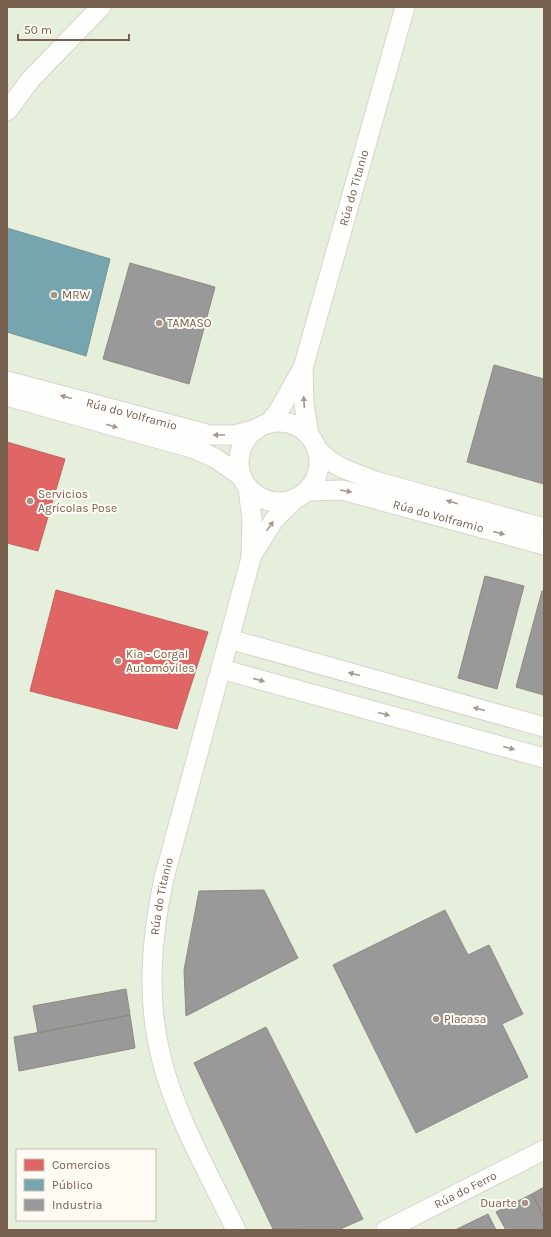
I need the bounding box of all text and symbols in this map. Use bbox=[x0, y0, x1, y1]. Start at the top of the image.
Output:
scale bar bbox=[18, 16, 129, 42]
text: 50 m bbox=[24, 23, 52, 37]
street label: Rúa do Titanio bbox=[336, 148, 371, 228]
place label: MRW bbox=[62, 288, 91, 302]
marker: MRW bbox=[49, 290, 59, 300]
place label: TAMASO bbox=[167, 316, 212, 330]
marker: TAMASO bbox=[154, 318, 164, 328]
one-way arrow bbox=[59, 394, 71, 400]
street label: Rúa do Volframio bbox=[85, 395, 179, 433]
one-way arrow bbox=[300, 396, 307, 408]
one-way arrow bbox=[106, 423, 118, 429]
one-way arrow bbox=[212, 432, 225, 438]
place label: Servicios Agrícolas Pose bbox=[38, 487, 117, 515]
one-way arrow bbox=[340, 489, 353, 495]
marker: Servicios Agrícolas Pose bbox=[25, 496, 35, 506]
street label: Rúa do Volframio bbox=[392, 497, 485, 535]
one-way arrow bbox=[446, 499, 458, 505]
one-way arrow bbox=[266, 521, 274, 531]
one-way arrow bbox=[493, 530, 505, 536]
place label: Kia - Corgal Automóviles bbox=[126, 647, 194, 675]
marker: Kia - Corgal Automóviles bbox=[113, 656, 123, 666]
one-way arrow bbox=[348, 671, 360, 677]
one-way arrow bbox=[252, 677, 265, 683]
one-way arrow bbox=[473, 706, 485, 712]
one-way arrow bbox=[378, 711, 390, 717]
one-way arrow bbox=[503, 746, 516, 752]
street label: Rúa do Titanio bbox=[148, 856, 176, 936]
place label: Placasa bbox=[444, 1012, 486, 1026]
marker: Placasa bbox=[431, 1014, 441, 1024]
legend bbox=[16, 1149, 156, 1221]
text: Comercios bbox=[52, 1158, 110, 1172]
street label: Rúa do Ferro bbox=[432, 1168, 499, 1211]
text: Público bbox=[52, 1178, 93, 1192]
place label: Duarte bbox=[480, 1196, 517, 1210]
text: Industria bbox=[52, 1198, 102, 1212]
marker: Duarte bbox=[520, 1198, 530, 1208]

